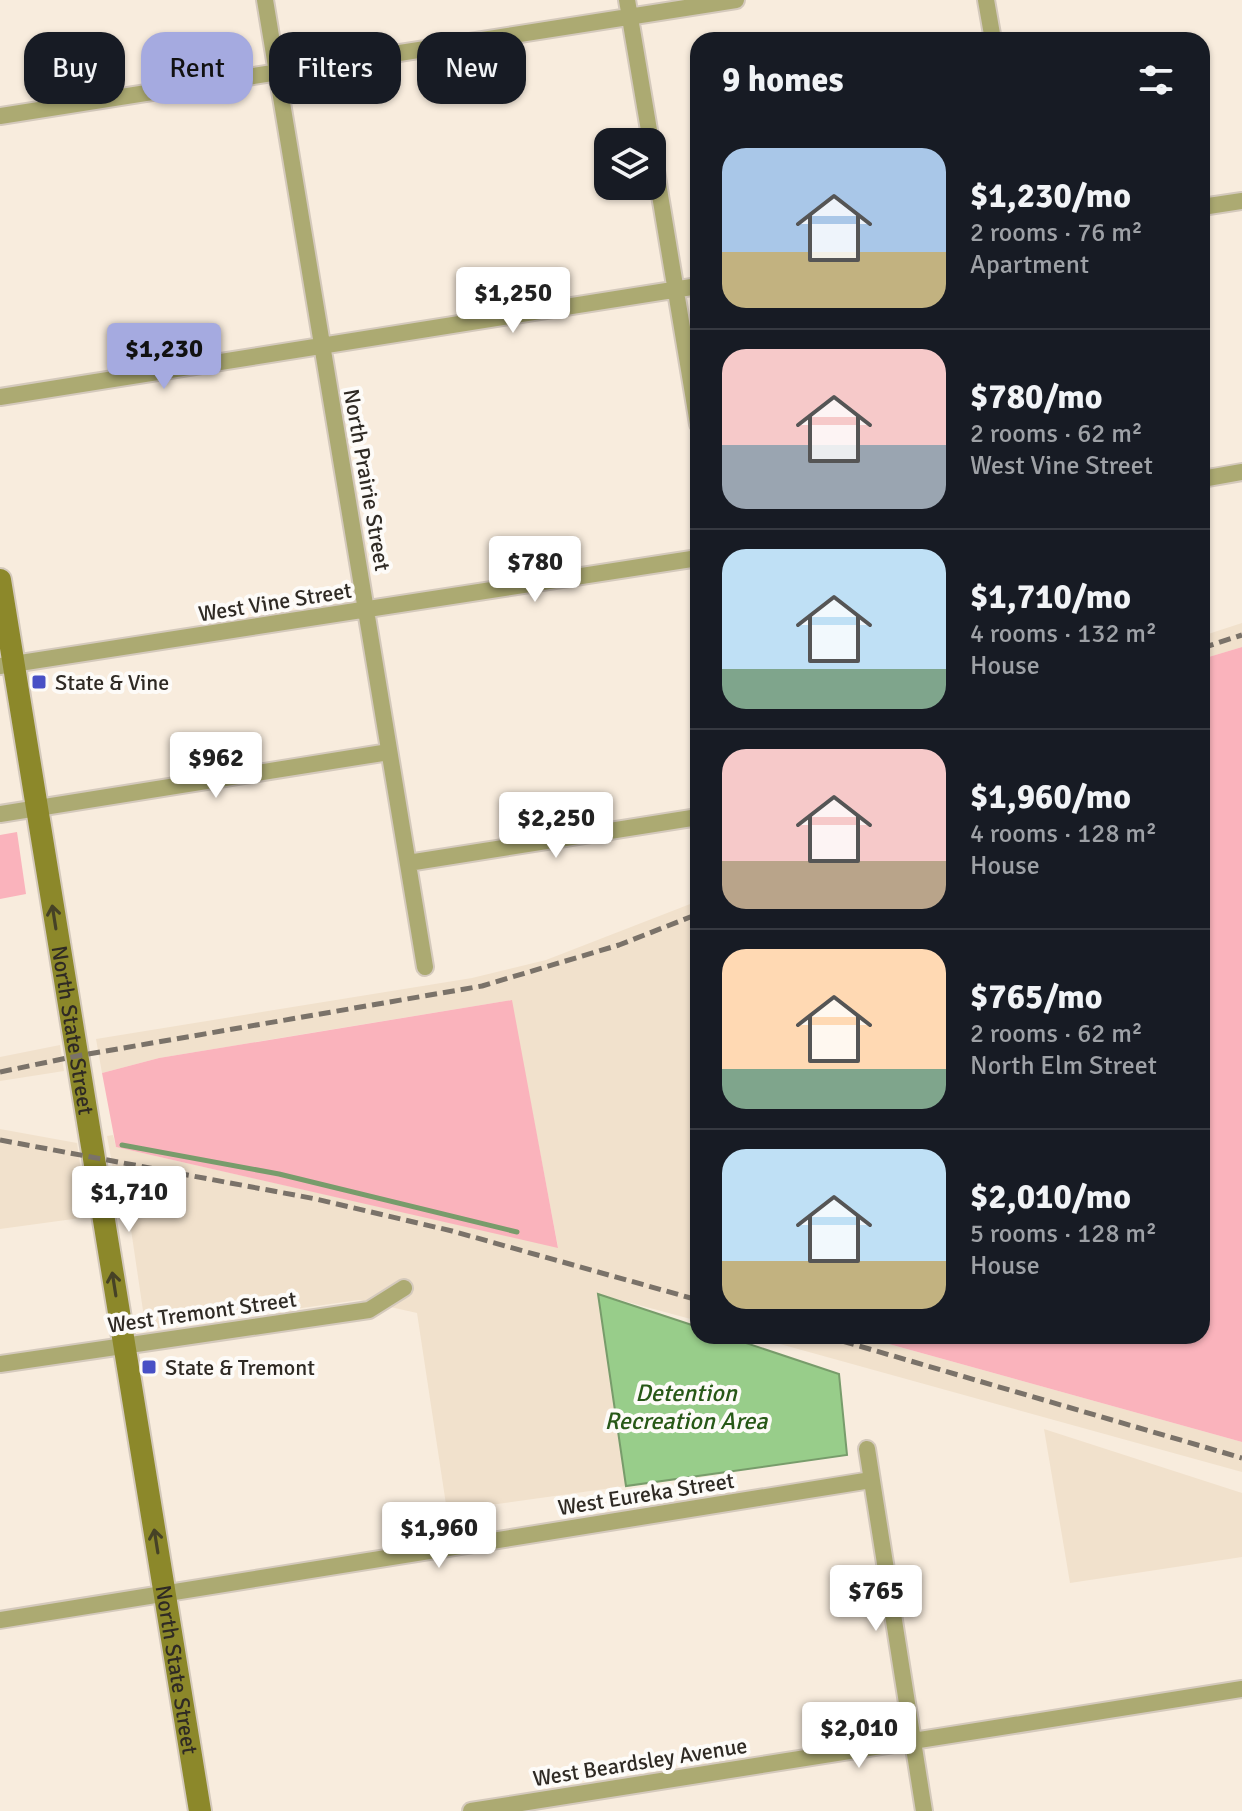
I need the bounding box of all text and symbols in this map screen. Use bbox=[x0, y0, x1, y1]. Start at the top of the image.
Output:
chip: Buy bbox=[24, 32, 125, 104]
chip: Rent bbox=[141, 32, 253, 104]
chip: Filters bbox=[269, 32, 401, 104]
chip: New bbox=[417, 32, 526, 104]
icon: filters bbox=[1134, 58, 1178, 102]
text: 9 homes bbox=[722, 59, 843, 101]
map controls bbox=[594, 128, 666, 200]
button: layers bbox=[594, 128, 666, 200]
text: $1,230/mo bbox=[970, 175, 1131, 217]
icon: home bbox=[786, 180, 882, 276]
text: 2 rooms · 76 m² bbox=[970, 217, 1143, 249]
text: Apartment bbox=[970, 249, 1089, 281]
pin: $1,250 bbox=[448, 267, 578, 335]
text: $1,250 bbox=[474, 277, 552, 309]
pin: $1,230 bbox=[99, 323, 229, 391]
text: $1,230 bbox=[125, 333, 203, 365]
text: $780/mo bbox=[970, 376, 1103, 418]
icon: home bbox=[786, 381, 882, 477]
street label: North Prairie Street bbox=[338, 387, 396, 573]
text: 2 rooms · 62 m² bbox=[970, 418, 1143, 450]
text: West Vine Street bbox=[970, 450, 1153, 482]
pin: $780 bbox=[488, 536, 582, 604]
text: $780 bbox=[507, 546, 563, 578]
text: $1,710/mo bbox=[970, 576, 1131, 618]
street label: West Vine Street bbox=[196, 577, 354, 627]
icon: home bbox=[786, 581, 882, 677]
text: 4 rooms · 132 m² bbox=[970, 618, 1157, 650]
text: House bbox=[970, 650, 1040, 682]
place label: State & Vine bbox=[55, 669, 169, 696]
marker: State & Vine bbox=[30, 673, 48, 691]
pin: $962 bbox=[169, 732, 263, 800]
text: $962 bbox=[188, 742, 244, 774]
text: $1,960/mo bbox=[970, 776, 1131, 818]
icon: home bbox=[786, 781, 882, 877]
pin: $2,250 bbox=[491, 792, 621, 860]
text: $2,250 bbox=[517, 802, 595, 834]
text: 4 rooms · 128 m² bbox=[970, 818, 1157, 850]
text: House bbox=[970, 850, 1040, 882]
one-way arrow bbox=[46, 905, 61, 930]
street label: North State Street bbox=[46, 944, 100, 1117]
text: $765/mo bbox=[970, 976, 1103, 1018]
icon: home bbox=[786, 981, 882, 1077]
text: 2 rooms · 62 m² bbox=[970, 1018, 1143, 1050]
text: North Elm Street bbox=[970, 1050, 1157, 1082]
pin: $1,710 bbox=[64, 1166, 194, 1234]
text: $1,710 bbox=[90, 1176, 168, 1208]
text: $2,010/mo bbox=[970, 1176, 1131, 1218]
icon: home bbox=[786, 1181, 882, 1277]
text: 5 rooms · 128 m² bbox=[970, 1218, 1157, 1250]
text: House bbox=[970, 1250, 1040, 1282]
one-way arrow bbox=[105, 1272, 120, 1297]
street label: West Tremont Street bbox=[106, 1285, 298, 1339]
place label: State & Tremont bbox=[165, 1354, 315, 1381]
marker: State & Tremont bbox=[140, 1358, 158, 1376]
water label: Detention Recreation Area bbox=[605, 1378, 768, 1436]
street label: West Eureka Street bbox=[556, 1467, 736, 1521]
pin: $1,960 bbox=[374, 1502, 504, 1570]
text: $1,960 bbox=[400, 1512, 478, 1544]
one-way arrow bbox=[147, 1528, 162, 1554]
pin: $765 bbox=[829, 1565, 923, 1633]
text: $765 bbox=[848, 1575, 904, 1607]
street label: North State Street bbox=[150, 1583, 204, 1757]
pin: $2,010 bbox=[794, 1702, 924, 1770]
text: $2,010 bbox=[820, 1712, 898, 1744]
street label: West Beardsley Avenue bbox=[531, 1732, 749, 1792]

